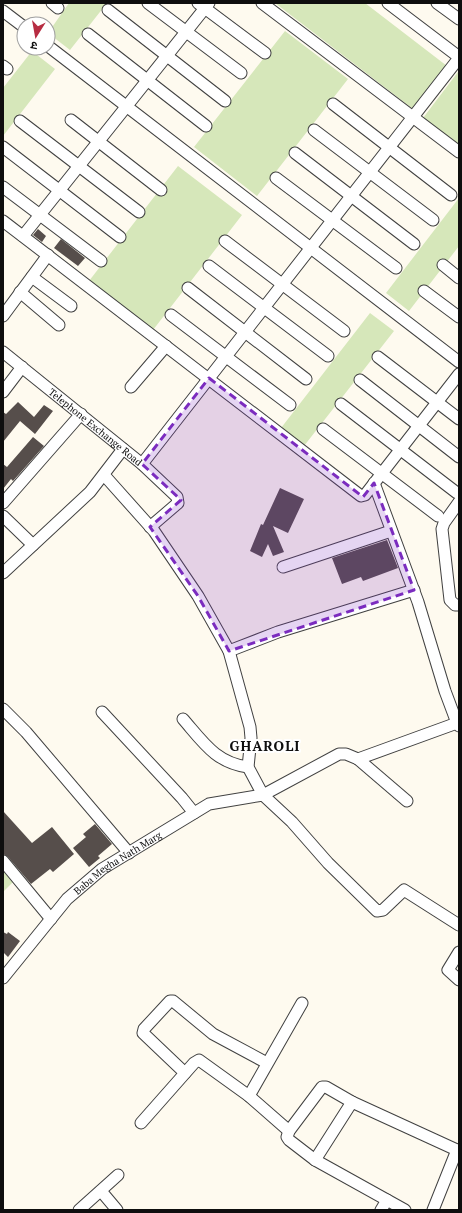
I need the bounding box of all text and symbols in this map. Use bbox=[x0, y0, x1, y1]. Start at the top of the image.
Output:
north arrow bbox=[16, 16, 56, 56]
text: उ bbox=[29, 38, 39, 53]
street label: Telephone Exchange Road bbox=[46, 385, 146, 469]
district label: GHAROLI bbox=[229, 736, 301, 755]
street label: Baba Megha Nath Marg bbox=[71, 828, 164, 897]

